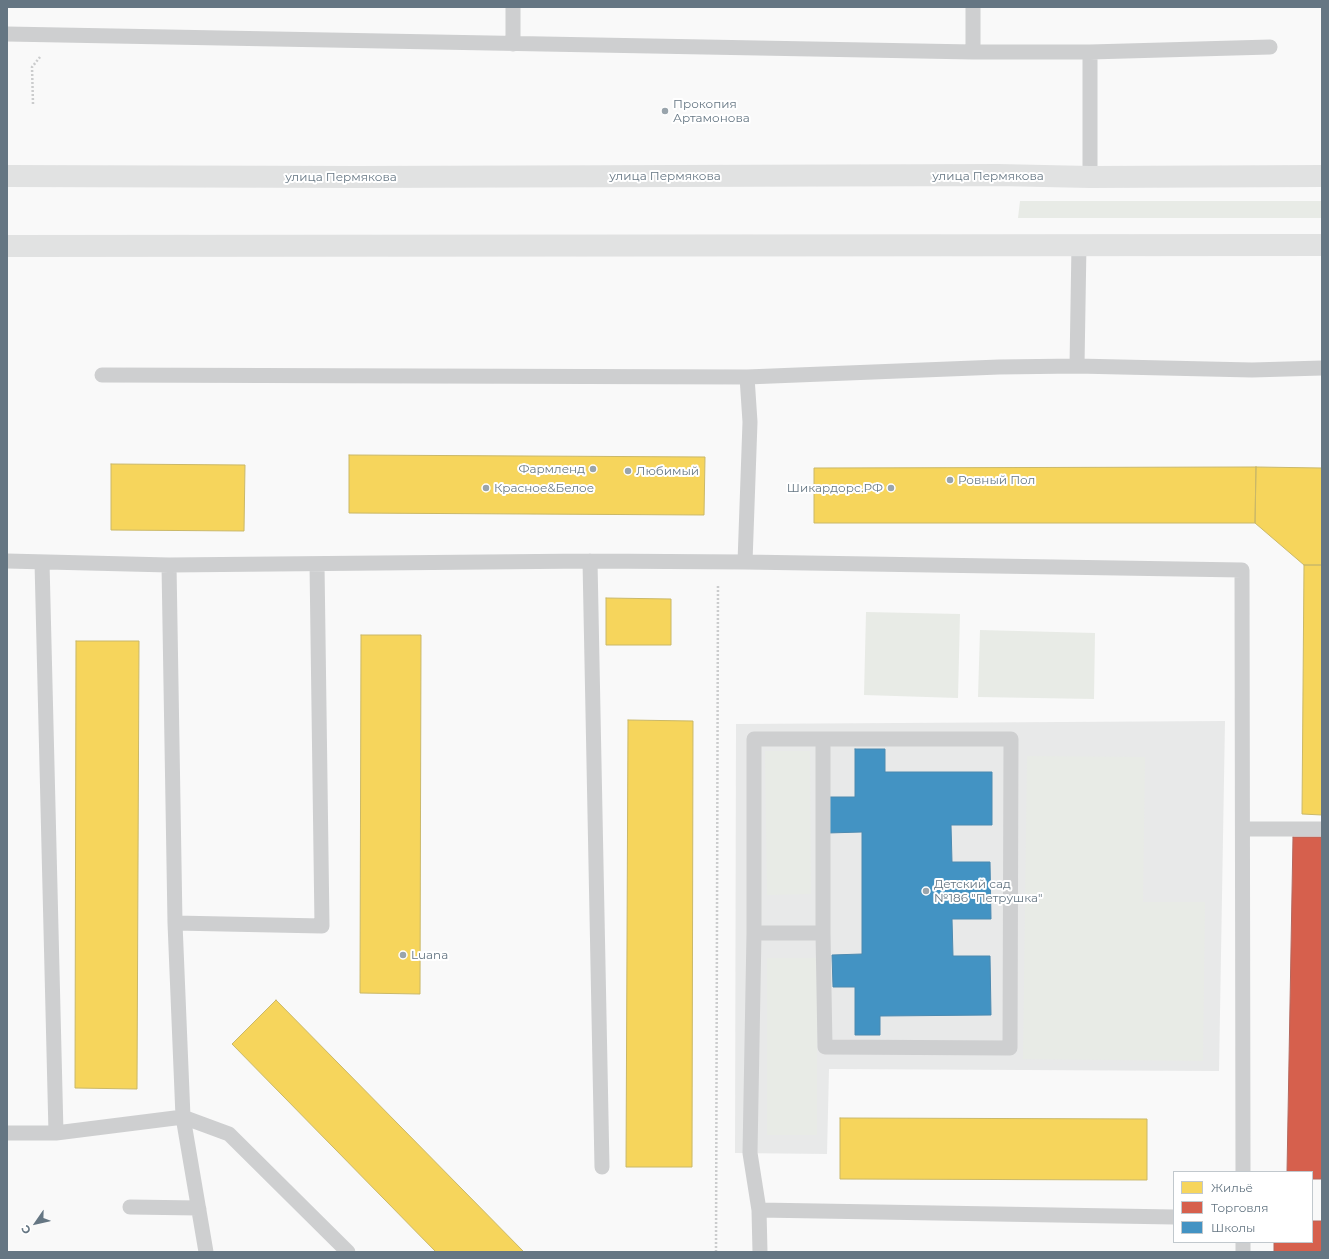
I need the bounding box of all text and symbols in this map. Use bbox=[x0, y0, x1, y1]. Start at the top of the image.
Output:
place label: Прокопия Артамонова bbox=[673, 97, 750, 125]
marker: Прокопия Артамонова bbox=[660, 106, 670, 116]
street label: улица Пермякова bbox=[609, 169, 721, 183]
street label: улица Пермякова bbox=[932, 169, 1044, 183]
street label: улица Пермякова bbox=[285, 170, 397, 184]
place label: Фармленд bbox=[518, 462, 585, 476]
marker: Фармленд bbox=[588, 464, 598, 474]
place label: Любимый bbox=[636, 464, 699, 478]
marker: Любимый bbox=[623, 466, 633, 476]
place label: Ровный Пол bbox=[958, 473, 1035, 487]
marker: Ровный Пол bbox=[945, 475, 955, 485]
place label: Красное&Белое bbox=[494, 481, 594, 495]
place label: Шикардорс.РФ bbox=[787, 481, 883, 495]
marker: Красное&Белое bbox=[481, 483, 491, 493]
marker: Шикардорс.РФ bbox=[886, 483, 896, 493]
place label: Детский сад №186 "Петрушка" bbox=[934, 877, 1043, 905]
marker: Детский сад №186 "Петрушка" bbox=[921, 886, 931, 896]
place label: Luana bbox=[411, 948, 448, 962]
marker: Luana bbox=[398, 950, 408, 960]
legend bbox=[1173, 1171, 1313, 1243]
text: Жильё bbox=[1211, 1180, 1253, 1195]
text: Торговля bbox=[1211, 1200, 1268, 1215]
north arrow bbox=[16, 1203, 56, 1243]
text: Школы bbox=[1211, 1220, 1256, 1235]
text: С bbox=[18, 1222, 34, 1237]

